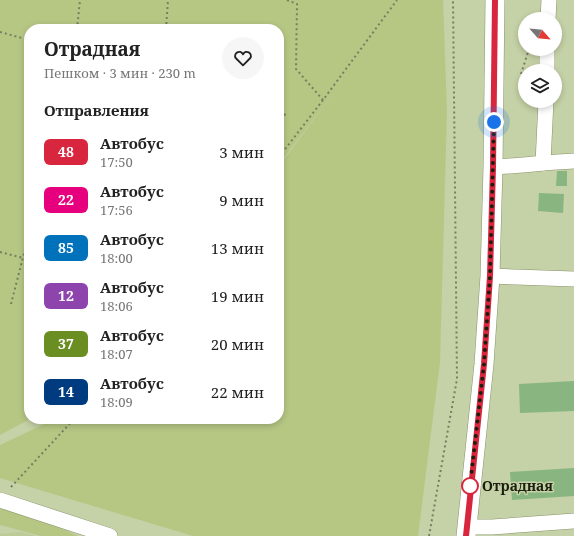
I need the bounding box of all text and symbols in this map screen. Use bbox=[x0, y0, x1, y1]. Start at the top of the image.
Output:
north arrow bbox=[518, 12, 562, 56]
map controls bbox=[518, 12, 562, 108]
text: Отрадная bbox=[44, 36, 140, 62]
button: heart bbox=[222, 37, 264, 79]
text: Пешком · 3 мин · 230 m bbox=[44, 64, 196, 82]
button: layers bbox=[518, 64, 562, 108]
text: Отправления bbox=[44, 100, 149, 120]
your location bbox=[484, 112, 504, 132]
text: Автобус bbox=[100, 133, 164, 153]
text: 48 bbox=[58, 142, 74, 161]
text: 3 мин bbox=[219, 142, 264, 162]
text: 17:50 bbox=[100, 153, 133, 171]
text: Автобус bbox=[100, 181, 164, 201]
text: 22 bbox=[58, 190, 74, 209]
text: 9 мин bbox=[219, 190, 264, 210]
text: 17:56 bbox=[100, 201, 133, 219]
text: Автобус bbox=[100, 229, 164, 249]
text: 85 bbox=[58, 238, 74, 257]
text: 13 мин bbox=[211, 238, 264, 258]
text: 18:00 bbox=[100, 249, 133, 267]
text: Автобус bbox=[100, 277, 164, 297]
text: 12 bbox=[58, 286, 74, 305]
text: 19 мин bbox=[211, 286, 264, 306]
text: 18:06 bbox=[100, 297, 133, 315]
text: Автобус bbox=[100, 325, 164, 345]
text: 37 bbox=[58, 334, 74, 353]
text: 20 мин bbox=[211, 334, 264, 354]
text: 18:07 bbox=[100, 345, 133, 363]
text: Автобус bbox=[100, 373, 164, 393]
text: 14 bbox=[58, 382, 74, 401]
text: 22 мин bbox=[211, 382, 264, 402]
text: 18:09 bbox=[100, 393, 133, 411]
place label: Отрадная bbox=[482, 476, 553, 495]
marker: Отрадная bbox=[461, 477, 479, 495]

